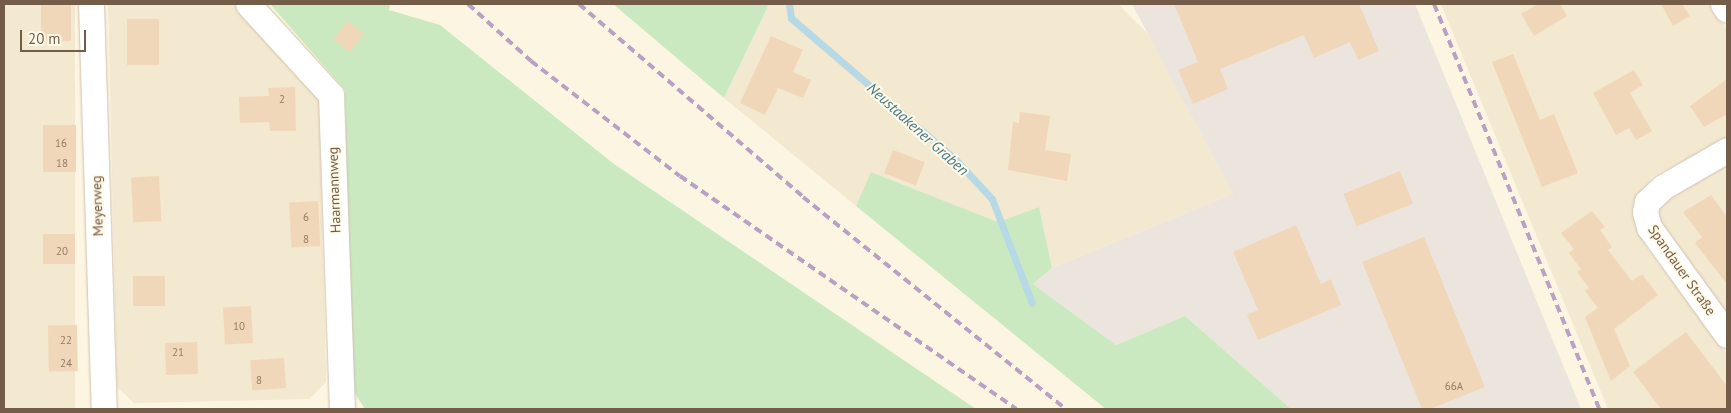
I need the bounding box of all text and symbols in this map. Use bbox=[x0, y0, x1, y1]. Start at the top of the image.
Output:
scale bar bbox=[22, 20, 89, 52]
text: 20 m bbox=[28, 29, 61, 48]
water label: Neustaakener Graben bbox=[864, 79, 972, 179]
house number: 2 bbox=[279, 92, 285, 106]
house number: 16 bbox=[55, 136, 67, 150]
street label: Haarmannweg bbox=[324, 147, 344, 233]
house number: 18 bbox=[56, 156, 68, 170]
street label: Meyerweg bbox=[88, 175, 106, 237]
house number: 6 bbox=[303, 210, 309, 224]
street label: Spandauer Straße bbox=[1645, 222, 1719, 318]
house number: 8 bbox=[303, 232, 309, 246]
house number: 20 bbox=[56, 244, 68, 258]
house number: 10 bbox=[233, 319, 245, 333]
house number: 22 bbox=[60, 333, 72, 347]
house number: 21 bbox=[172, 345, 184, 359]
house number: 24 bbox=[60, 356, 72, 370]
house number: 8 bbox=[256, 373, 262, 387]
house number: 66A bbox=[1445, 379, 1463, 393]

